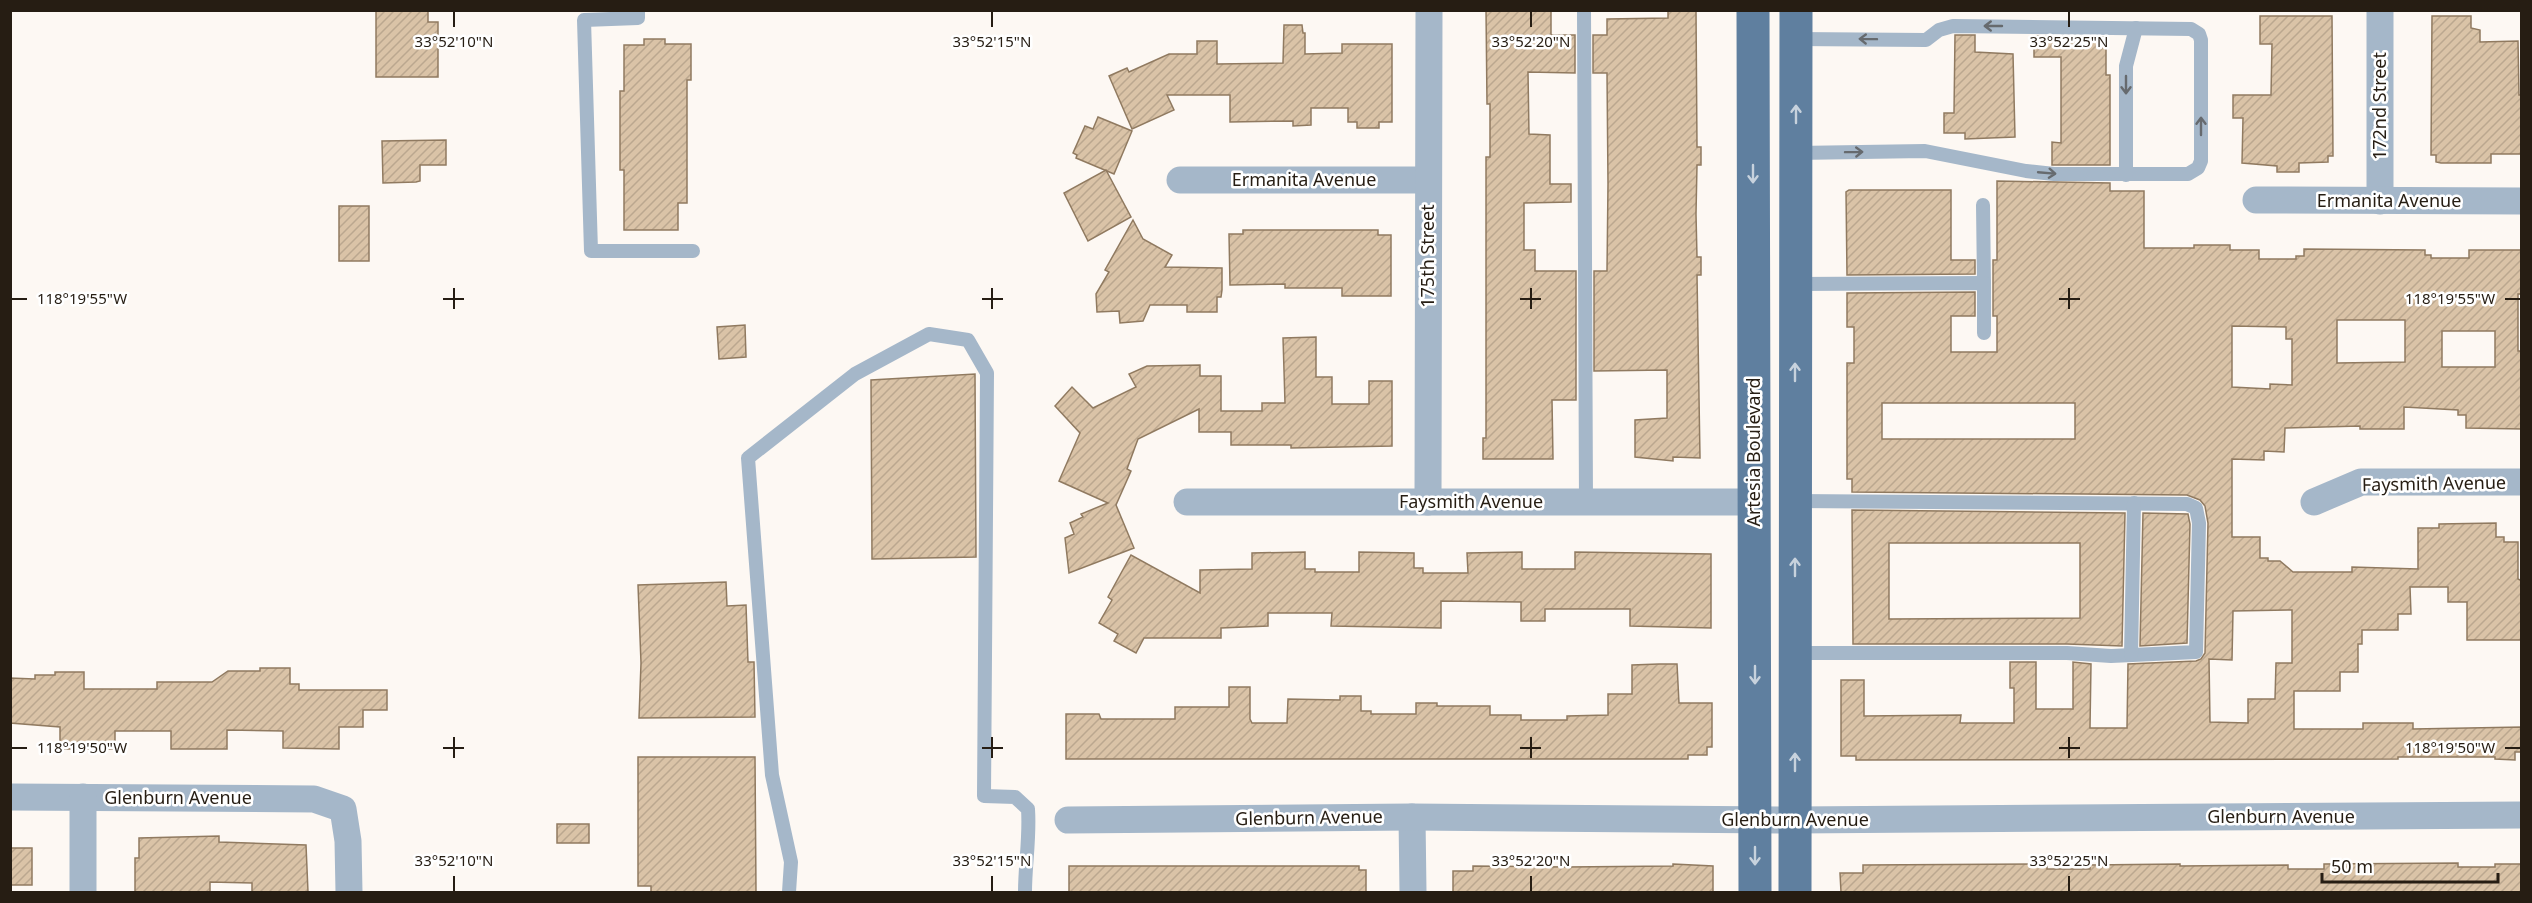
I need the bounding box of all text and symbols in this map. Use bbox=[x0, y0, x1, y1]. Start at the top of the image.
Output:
one-way arrow bbox=[1983, 20, 2003, 32]
text: 33°52'10"N bbox=[415, 31, 493, 51]
text: 33°52'15"N bbox=[953, 31, 1031, 51]
text: 33°52'20"N bbox=[1492, 31, 1570, 51]
text: 33°52'25"N bbox=[2030, 31, 2108, 51]
one-way arrow bbox=[1858, 34, 1878, 45]
street label: 172nd Street bbox=[2367, 51, 2391, 160]
one-way arrow bbox=[2120, 75, 2132, 95]
one-way arrow bbox=[1790, 104, 1802, 124]
one-way arrow bbox=[2195, 116, 2207, 136]
one-way arrow bbox=[1844, 146, 1864, 158]
one-way arrow bbox=[1747, 163, 1759, 183]
street label: Ermanita Avenue bbox=[1232, 167, 1376, 191]
one-way arrow bbox=[2037, 168, 2057, 179]
street label: Ermanita Avenue bbox=[2317, 188, 2461, 212]
street label: 175th Street bbox=[1415, 204, 1439, 308]
text: 118°19'55"W bbox=[37, 288, 127, 308]
text: 118°19'55"W bbox=[2405, 288, 2495, 308]
one-way arrow bbox=[1789, 362, 1801, 382]
street label: Artesia Boulevard bbox=[1741, 377, 1765, 527]
street label: Faysmith Avenue bbox=[2362, 470, 2506, 496]
street label: Faysmith Avenue bbox=[1399, 489, 1543, 513]
one-way arrow bbox=[1789, 557, 1801, 577]
one-way arrow bbox=[1749, 665, 1761, 685]
text: 118°19'50"W bbox=[37, 737, 127, 757]
text: 118°19'50"W bbox=[2405, 737, 2495, 757]
one-way arrow bbox=[1789, 752, 1801, 772]
street label: Glenburn Avenue bbox=[104, 785, 252, 809]
street label: Glenburn Avenue bbox=[1235, 804, 1383, 830]
street label: Glenburn Avenue bbox=[2207, 804, 2355, 828]
street label: Glenburn Avenue bbox=[1721, 807, 1869, 831]
one-way arrow bbox=[1749, 846, 1761, 866]
scale bar bbox=[2322, 846, 2498, 884]
text: 33°52'10"N bbox=[415, 850, 493, 870]
text: 33°52'15"N bbox=[953, 850, 1031, 870]
text: 33°52'20"N bbox=[1492, 850, 1570, 870]
text: 33°52'25"N bbox=[2030, 850, 2108, 870]
text: 50 m bbox=[2331, 854, 2373, 878]

